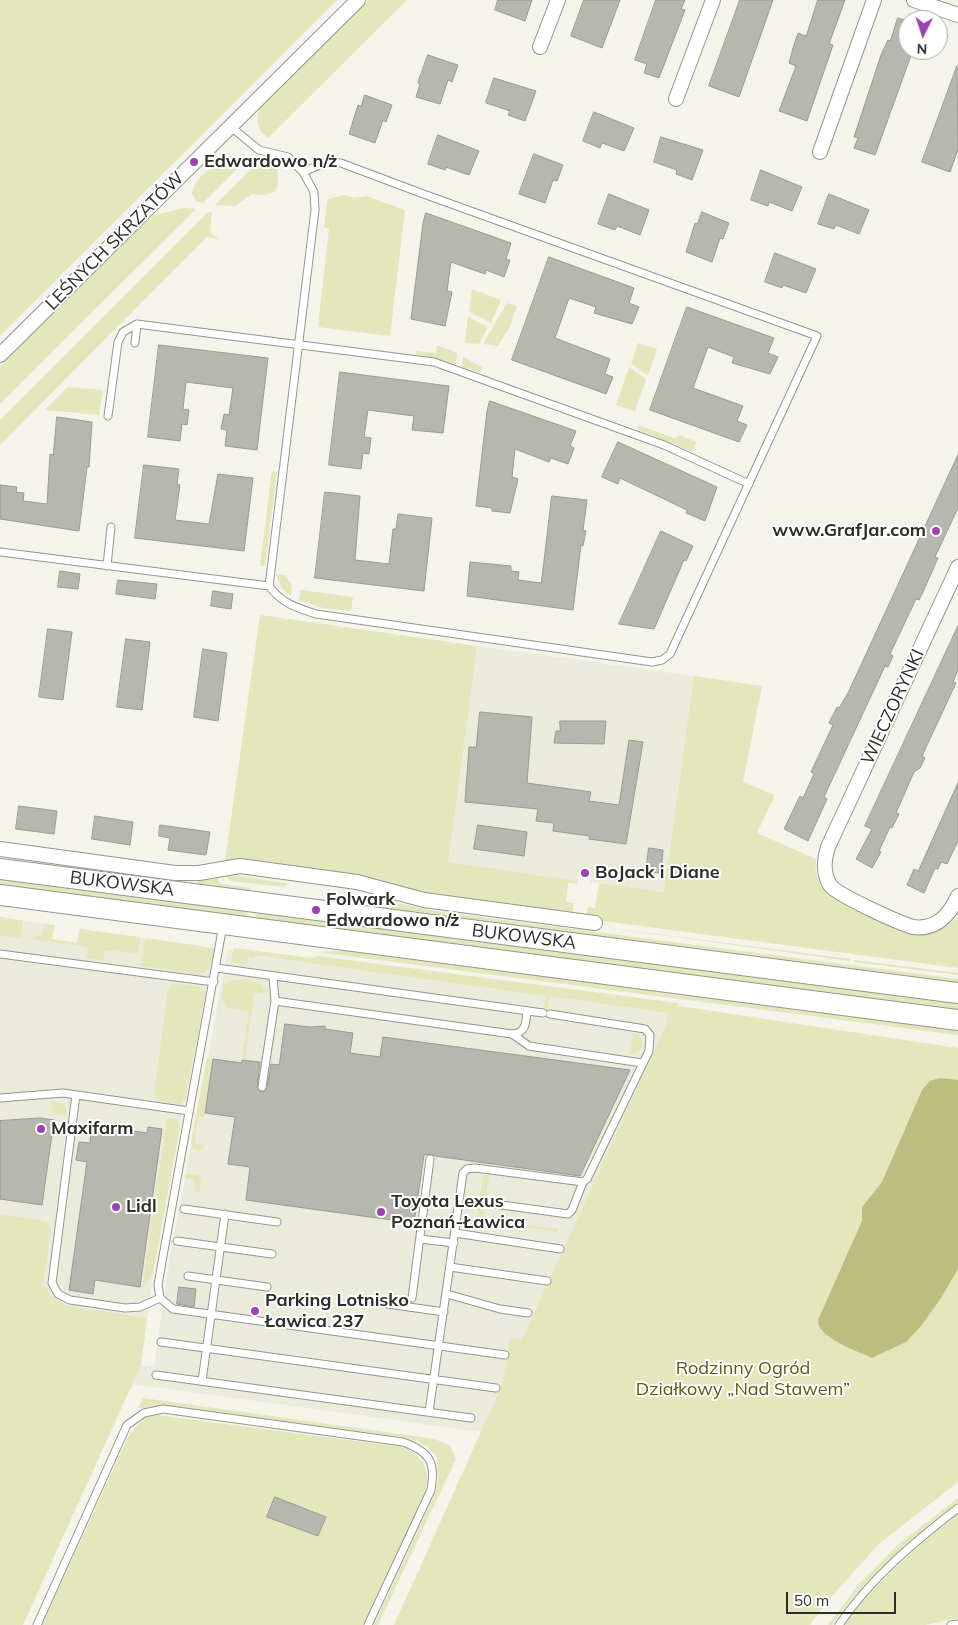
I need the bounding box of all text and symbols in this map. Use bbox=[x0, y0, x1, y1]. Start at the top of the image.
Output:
north arrow bbox=[898, 10, 948, 60]
text: N bbox=[916, 40, 928, 58]
place label: Edwardowo n/ż bbox=[204, 151, 337, 173]
marker: Edwardowo n/ż bbox=[188, 156, 200, 168]
street label: LEŚNYCH SKRZATÓW bbox=[41, 167, 189, 315]
place label: www.GrafJar.com bbox=[772, 520, 926, 542]
marker: www.GrafJar.com bbox=[930, 525, 942, 537]
street label: WIECZORYNKI bbox=[857, 646, 929, 768]
place label: BoJack i Diane bbox=[595, 862, 720, 884]
street label: BUKOWSKA bbox=[69, 867, 175, 901]
marker: BoJack i Diane bbox=[579, 867, 591, 879]
place label: Folwark Edwardowo n/ż bbox=[326, 889, 459, 932]
marker: Folwark Edwardowo n/ż bbox=[310, 904, 322, 916]
street label: BUKOWSKA bbox=[471, 920, 577, 954]
place label: Maxifarm bbox=[51, 1118, 133, 1140]
marker: Maxifarm bbox=[35, 1123, 47, 1135]
place label: Toyota Lexus Poznań-Ławica bbox=[391, 1191, 525, 1234]
place label: Lidl bbox=[126, 1196, 157, 1218]
marker: Lidl bbox=[110, 1201, 122, 1213]
marker: Toyota Lexus Poznań-Ławica bbox=[375, 1206, 387, 1218]
place label: Parking Lotnisko Ławica 237 bbox=[265, 1290, 409, 1332]
marker: Parking Lotnisko Ławica 237 bbox=[249, 1305, 261, 1317]
park label: Rodzinny Ogród Działkowy „Nad Stawem” bbox=[636, 1358, 850, 1400]
scale bar bbox=[788, 1582, 898, 1614]
text: 50 m bbox=[794, 1591, 829, 1610]

